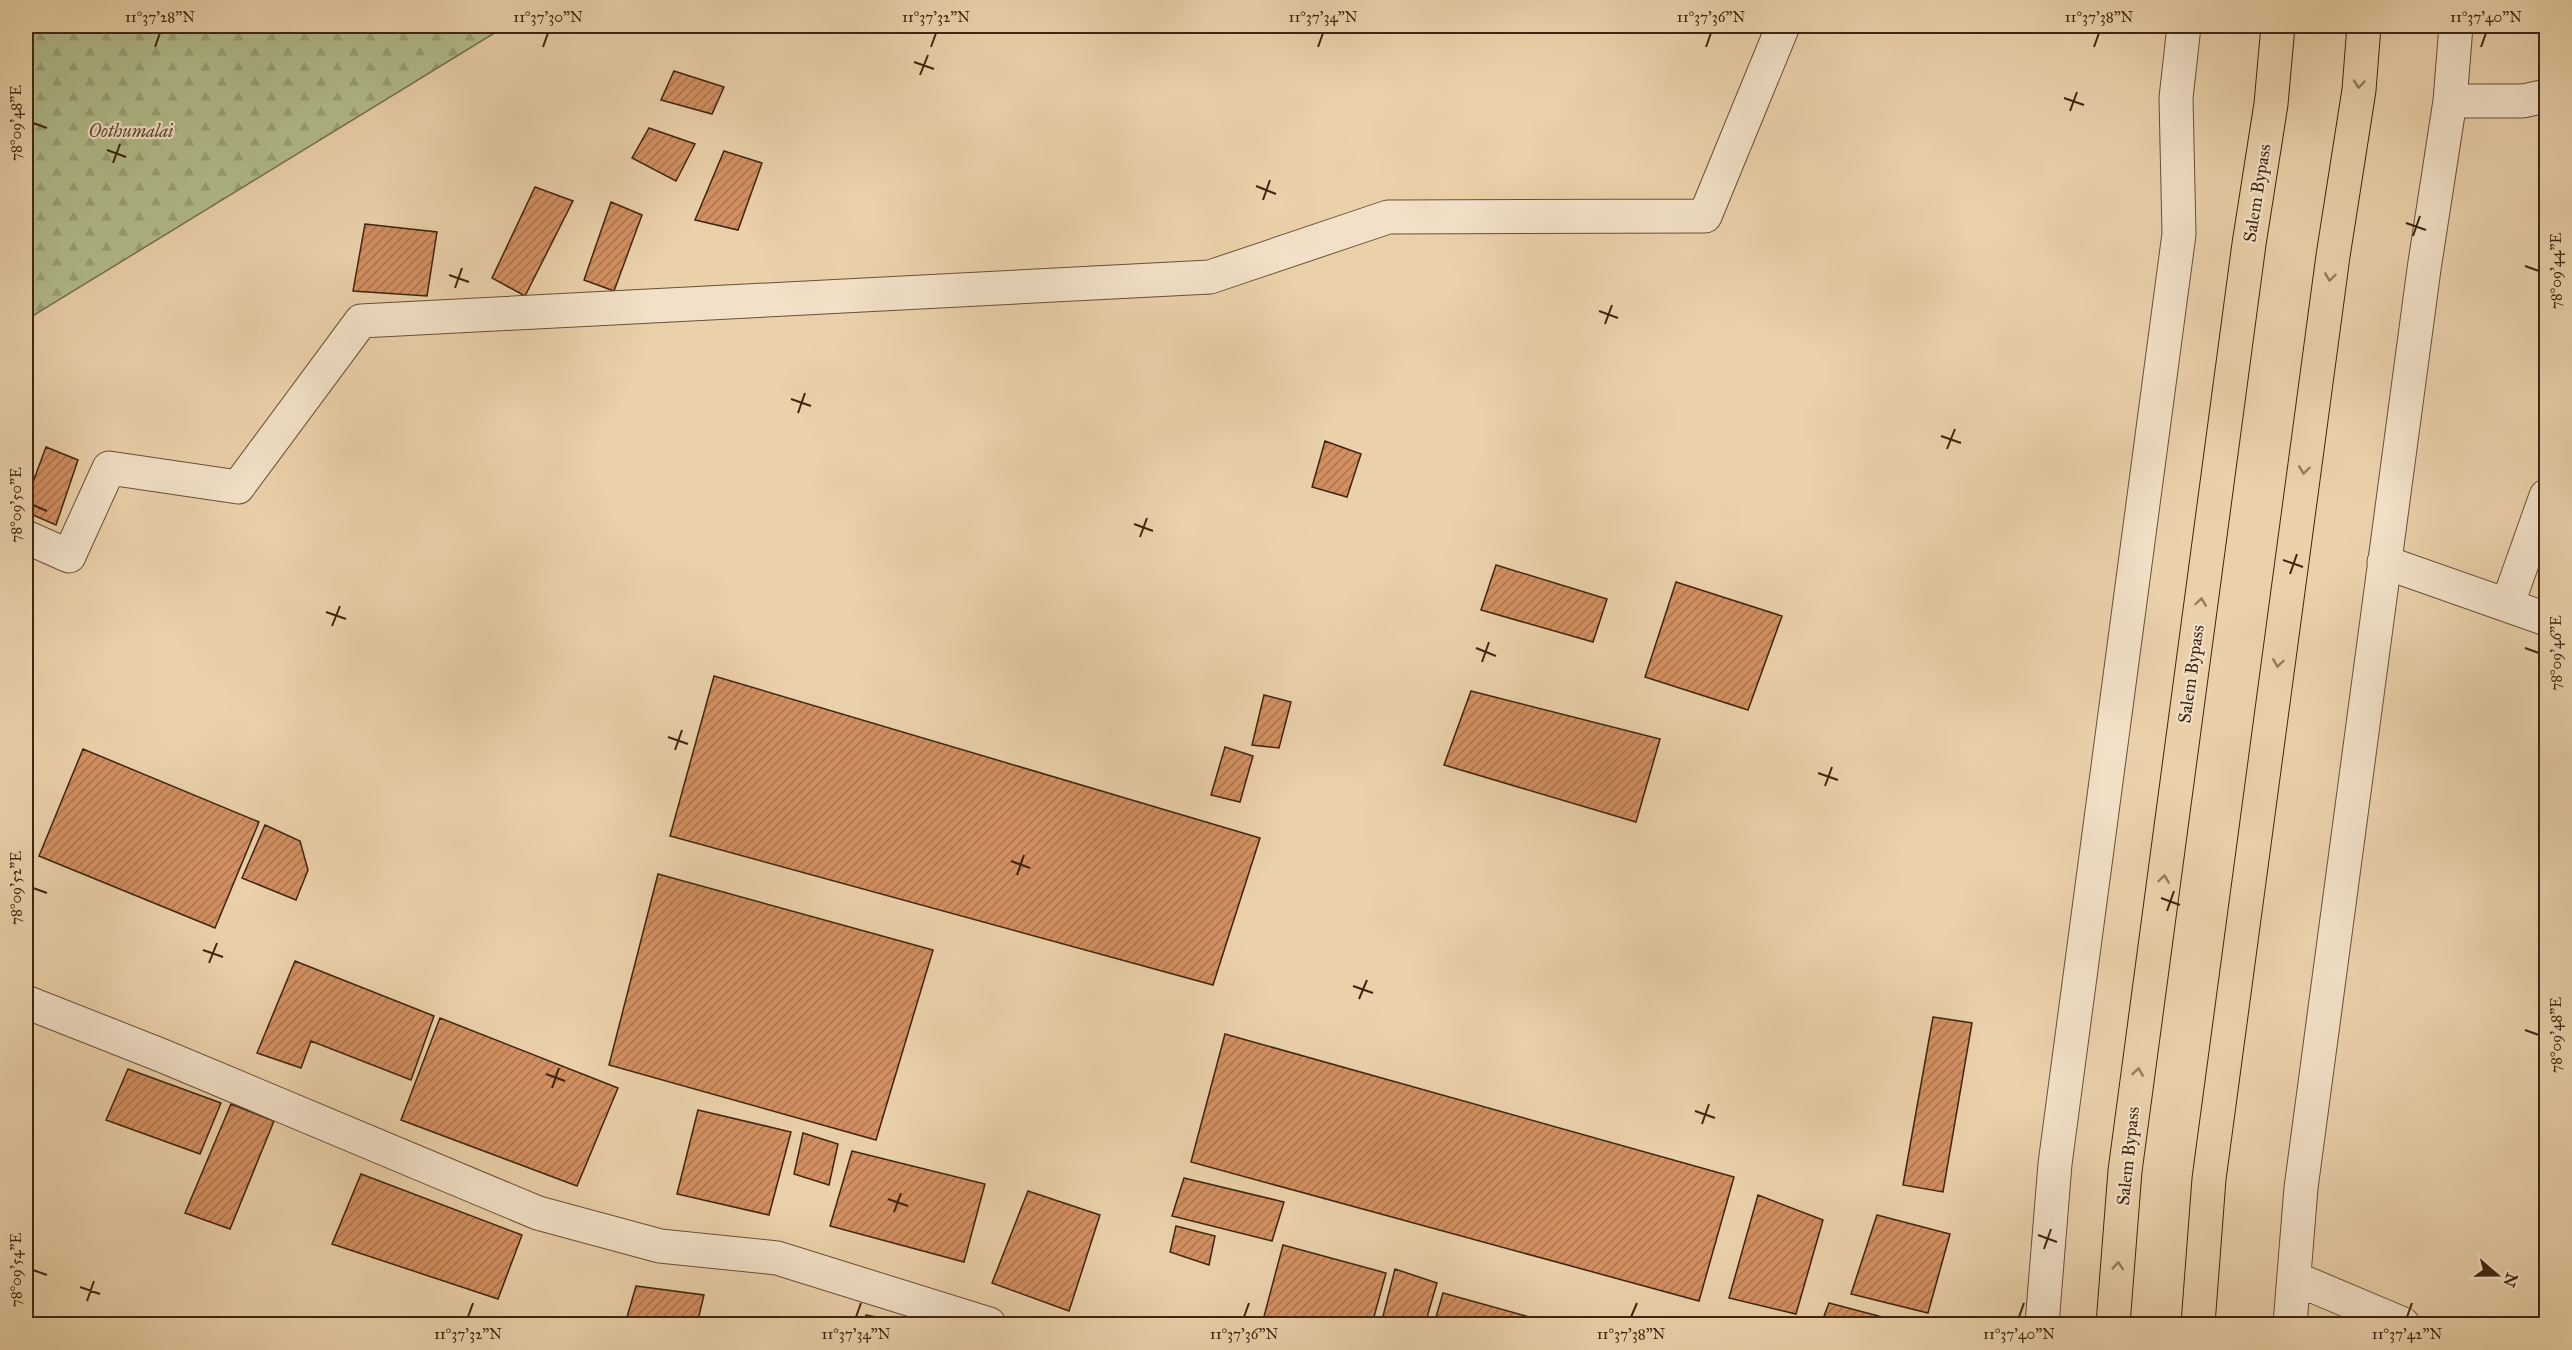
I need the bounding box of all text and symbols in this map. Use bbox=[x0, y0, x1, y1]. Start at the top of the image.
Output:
text: 11°37'28"N bbox=[125, 8, 195, 26]
text: 11°37'30"N bbox=[513, 8, 583, 26]
text: 11°37'32"N bbox=[902, 8, 970, 26]
text: 11°37'34"N bbox=[1288, 8, 1358, 26]
text: 11°37'36"N bbox=[1677, 8, 1745, 26]
text: 11°37'38"N bbox=[2065, 8, 2134, 26]
text: 11°37'40"N bbox=[2450, 8, 2522, 26]
one-way arrow bbox=[2353, 79, 2366, 88]
text: 78°09'48"E bbox=[7, 85, 25, 161]
park label: Oothumalai bbox=[89, 120, 173, 142]
street label: Salem Bypass bbox=[2238, 142, 2276, 244]
text: 78°09'44"E bbox=[2547, 233, 2565, 309]
one-way arrow bbox=[2324, 272, 2337, 281]
one-way arrow bbox=[2298, 465, 2310, 474]
text: 78°09'50"E bbox=[7, 467, 25, 543]
one-way arrow bbox=[2194, 598, 2206, 607]
text: 78°09'46"E bbox=[2547, 615, 2565, 691]
street label: Salem Bypass bbox=[2173, 623, 2209, 725]
one-way arrow bbox=[2272, 658, 2285, 668]
text: 78°09'52"E bbox=[7, 851, 25, 925]
one-way arrow bbox=[2157, 874, 2169, 884]
text: 78°09'48"E bbox=[2547, 997, 2565, 1073]
one-way arrow bbox=[2131, 1068, 2143, 1077]
street label: Salem Bypass bbox=[2112, 1105, 2144, 1207]
text: 78°09'54"E bbox=[7, 1232, 25, 1307]
north arrow bbox=[2467, 1245, 2527, 1305]
one-way arrow bbox=[2111, 1262, 2124, 1271]
text: N bbox=[2499, 1270, 2522, 1290]
text: 11°37'32"N bbox=[434, 1325, 502, 1343]
text: 11°37'34"N bbox=[821, 1325, 891, 1343]
text: 11°37'36"N bbox=[1210, 1325, 1278, 1343]
text: 11°37'38"N bbox=[1597, 1325, 1666, 1343]
text: 11°37'40"N bbox=[1983, 1325, 2055, 1343]
text: 11°37'42"N bbox=[2372, 1325, 2443, 1343]

